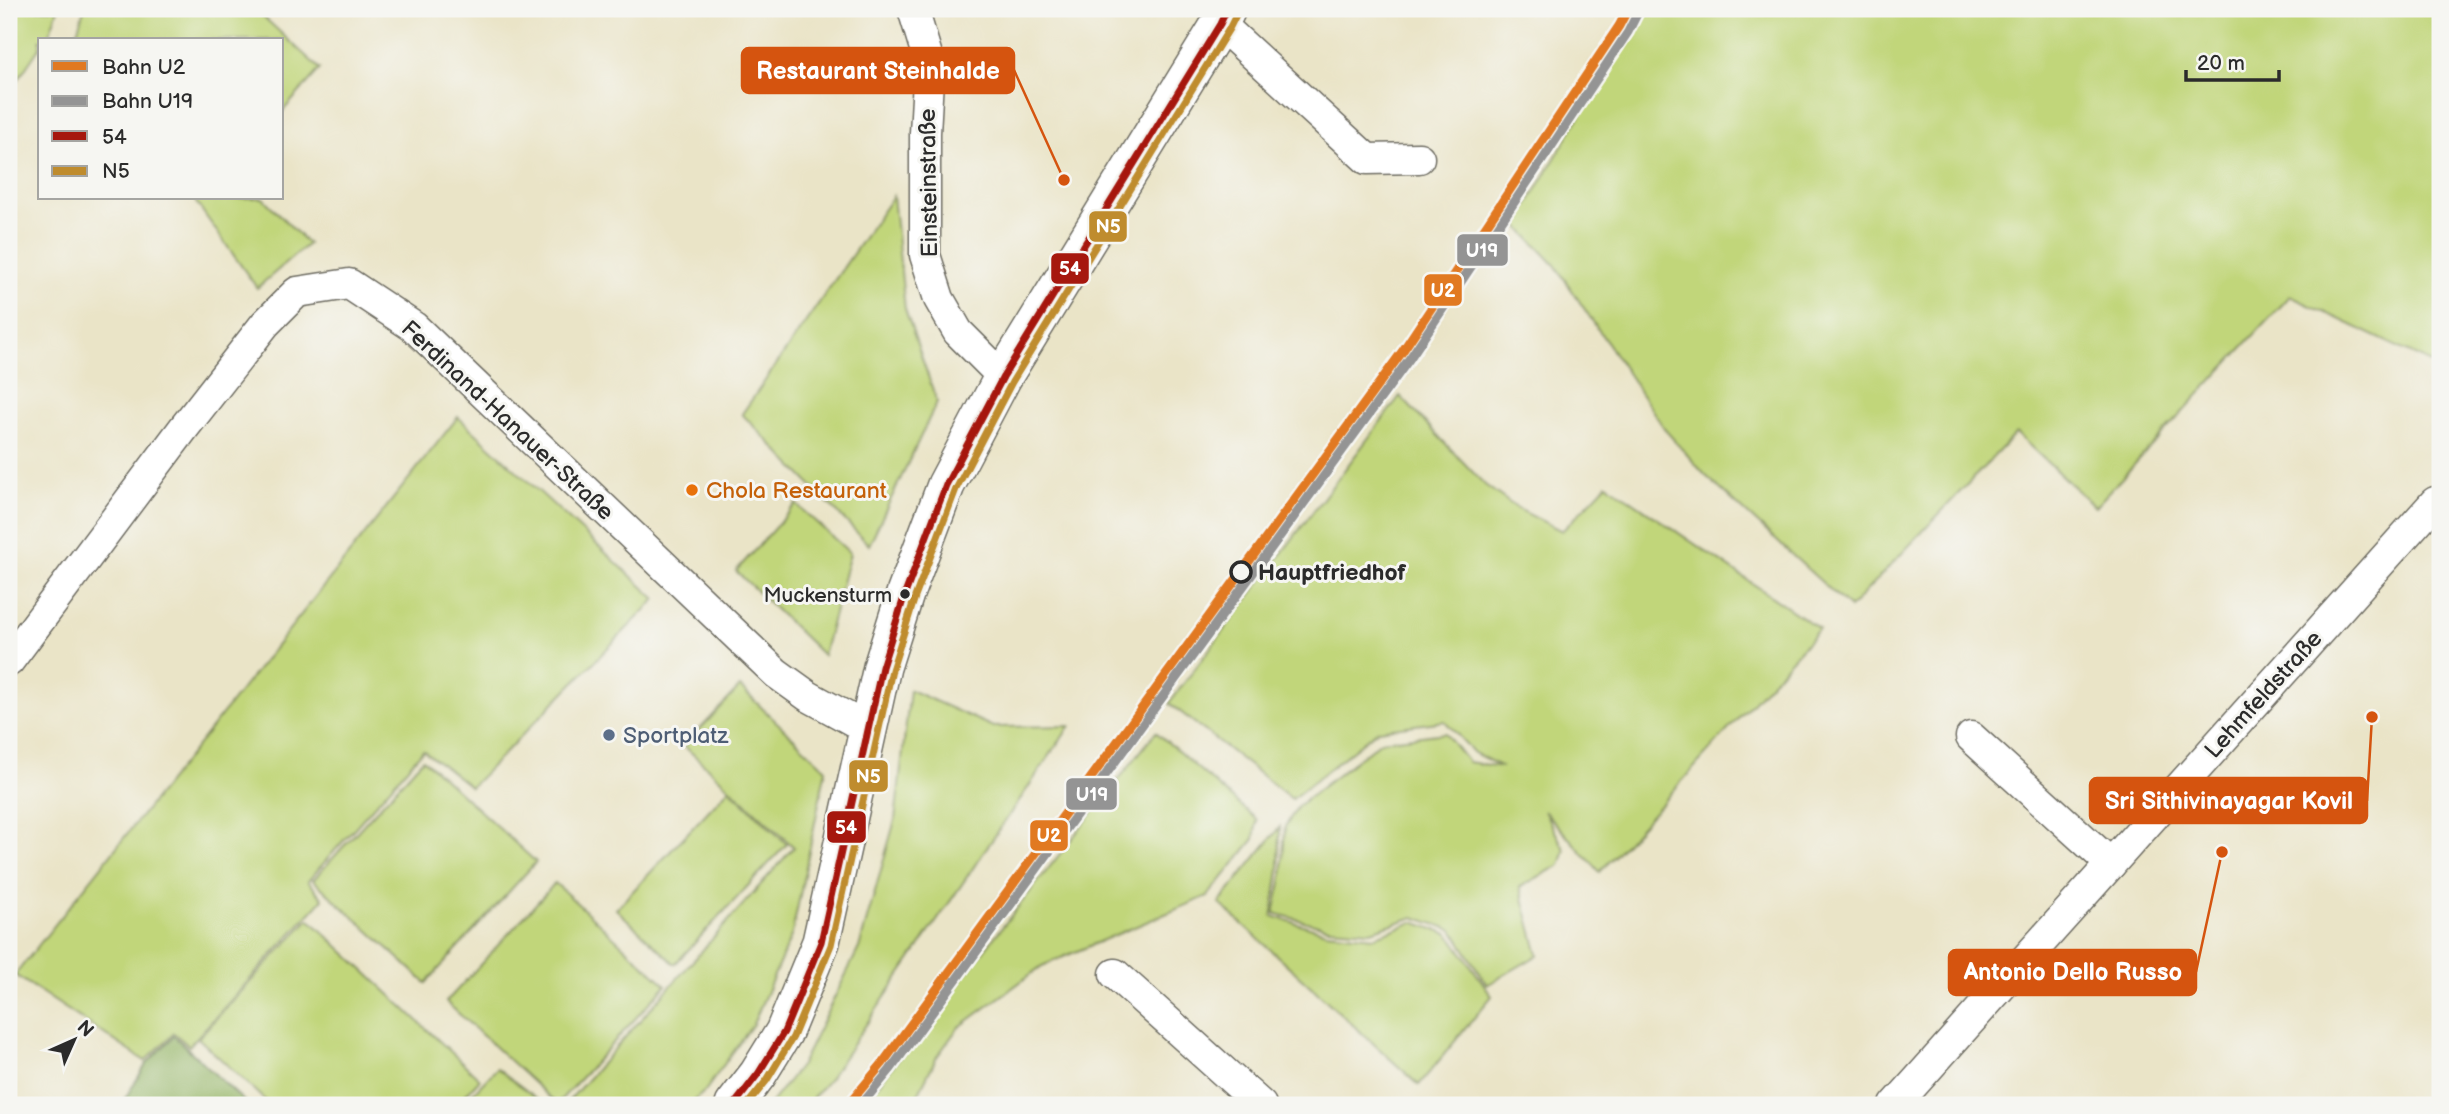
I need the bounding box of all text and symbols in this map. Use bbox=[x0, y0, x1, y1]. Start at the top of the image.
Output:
legend bbox=[38, 38, 284, 200]
scale bar bbox=[2186, 38, 2279, 82]
callout: Restaurant Steinhalde bbox=[742, 48, 1014, 93]
text: 20 m bbox=[2197, 51, 2245, 76]
text: Bahn U2 bbox=[102, 55, 186, 80]
text: Restaurant Steinhalde bbox=[756, 57, 1000, 86]
text: Bahn U19 bbox=[102, 89, 193, 114]
street label: Einsteinstraße bbox=[914, 108, 944, 258]
text: 54 bbox=[102, 125, 127, 150]
text: N5 bbox=[102, 159, 130, 184]
line badge: N5 bbox=[1088, 210, 1128, 243]
text: N5 bbox=[1095, 216, 1121, 239]
line badge: U19 bbox=[1456, 233, 1509, 267]
text: U19 bbox=[1466, 240, 1498, 263]
line badge: 54 bbox=[1050, 252, 1090, 285]
text: 54 bbox=[1059, 258, 1081, 281]
line badge: U2 bbox=[1423, 273, 1463, 307]
text: U2 bbox=[1431, 280, 1456, 303]
street label: Ferdinand-Hanauer-Straße bbox=[395, 315, 619, 527]
place label: Chola Restaurant bbox=[706, 477, 887, 505]
marker: Chola Restaurant bbox=[684, 482, 700, 498]
place label: Hauptfriedhof bbox=[1258, 559, 1406, 587]
marker: Hauptfriedhof bbox=[1230, 561, 1252, 583]
place label: Muckensturm bbox=[763, 583, 892, 608]
marker: Muckensturm bbox=[898, 587, 912, 601]
street label: Lehmfeldstraße bbox=[2199, 625, 2328, 764]
place label: Sportplatz bbox=[623, 722, 729, 750]
marker: Sportplatz bbox=[601, 727, 617, 743]
line badge: N5 bbox=[848, 759, 889, 793]
text: N5 bbox=[855, 766, 881, 789]
line badge: U19 bbox=[1065, 777, 1118, 811]
callout: Sri Sithivinayagar Kovil bbox=[2090, 778, 2367, 823]
text: U19 bbox=[1076, 784, 1108, 807]
text: Sri Sithivinayagar Kovil bbox=[2105, 787, 2353, 816]
line badge: 54 bbox=[826, 810, 867, 844]
text: 54 bbox=[835, 817, 857, 840]
line badge: U2 bbox=[1029, 819, 1069, 852]
text: U2 bbox=[1037, 825, 1062, 848]
callout: Antonio Dello Russo bbox=[1949, 950, 2196, 995]
text: Antonio Dello Russo bbox=[1963, 958, 2182, 987]
north arrow bbox=[38, 1006, 108, 1076]
text: N bbox=[72, 1016, 98, 1042]

